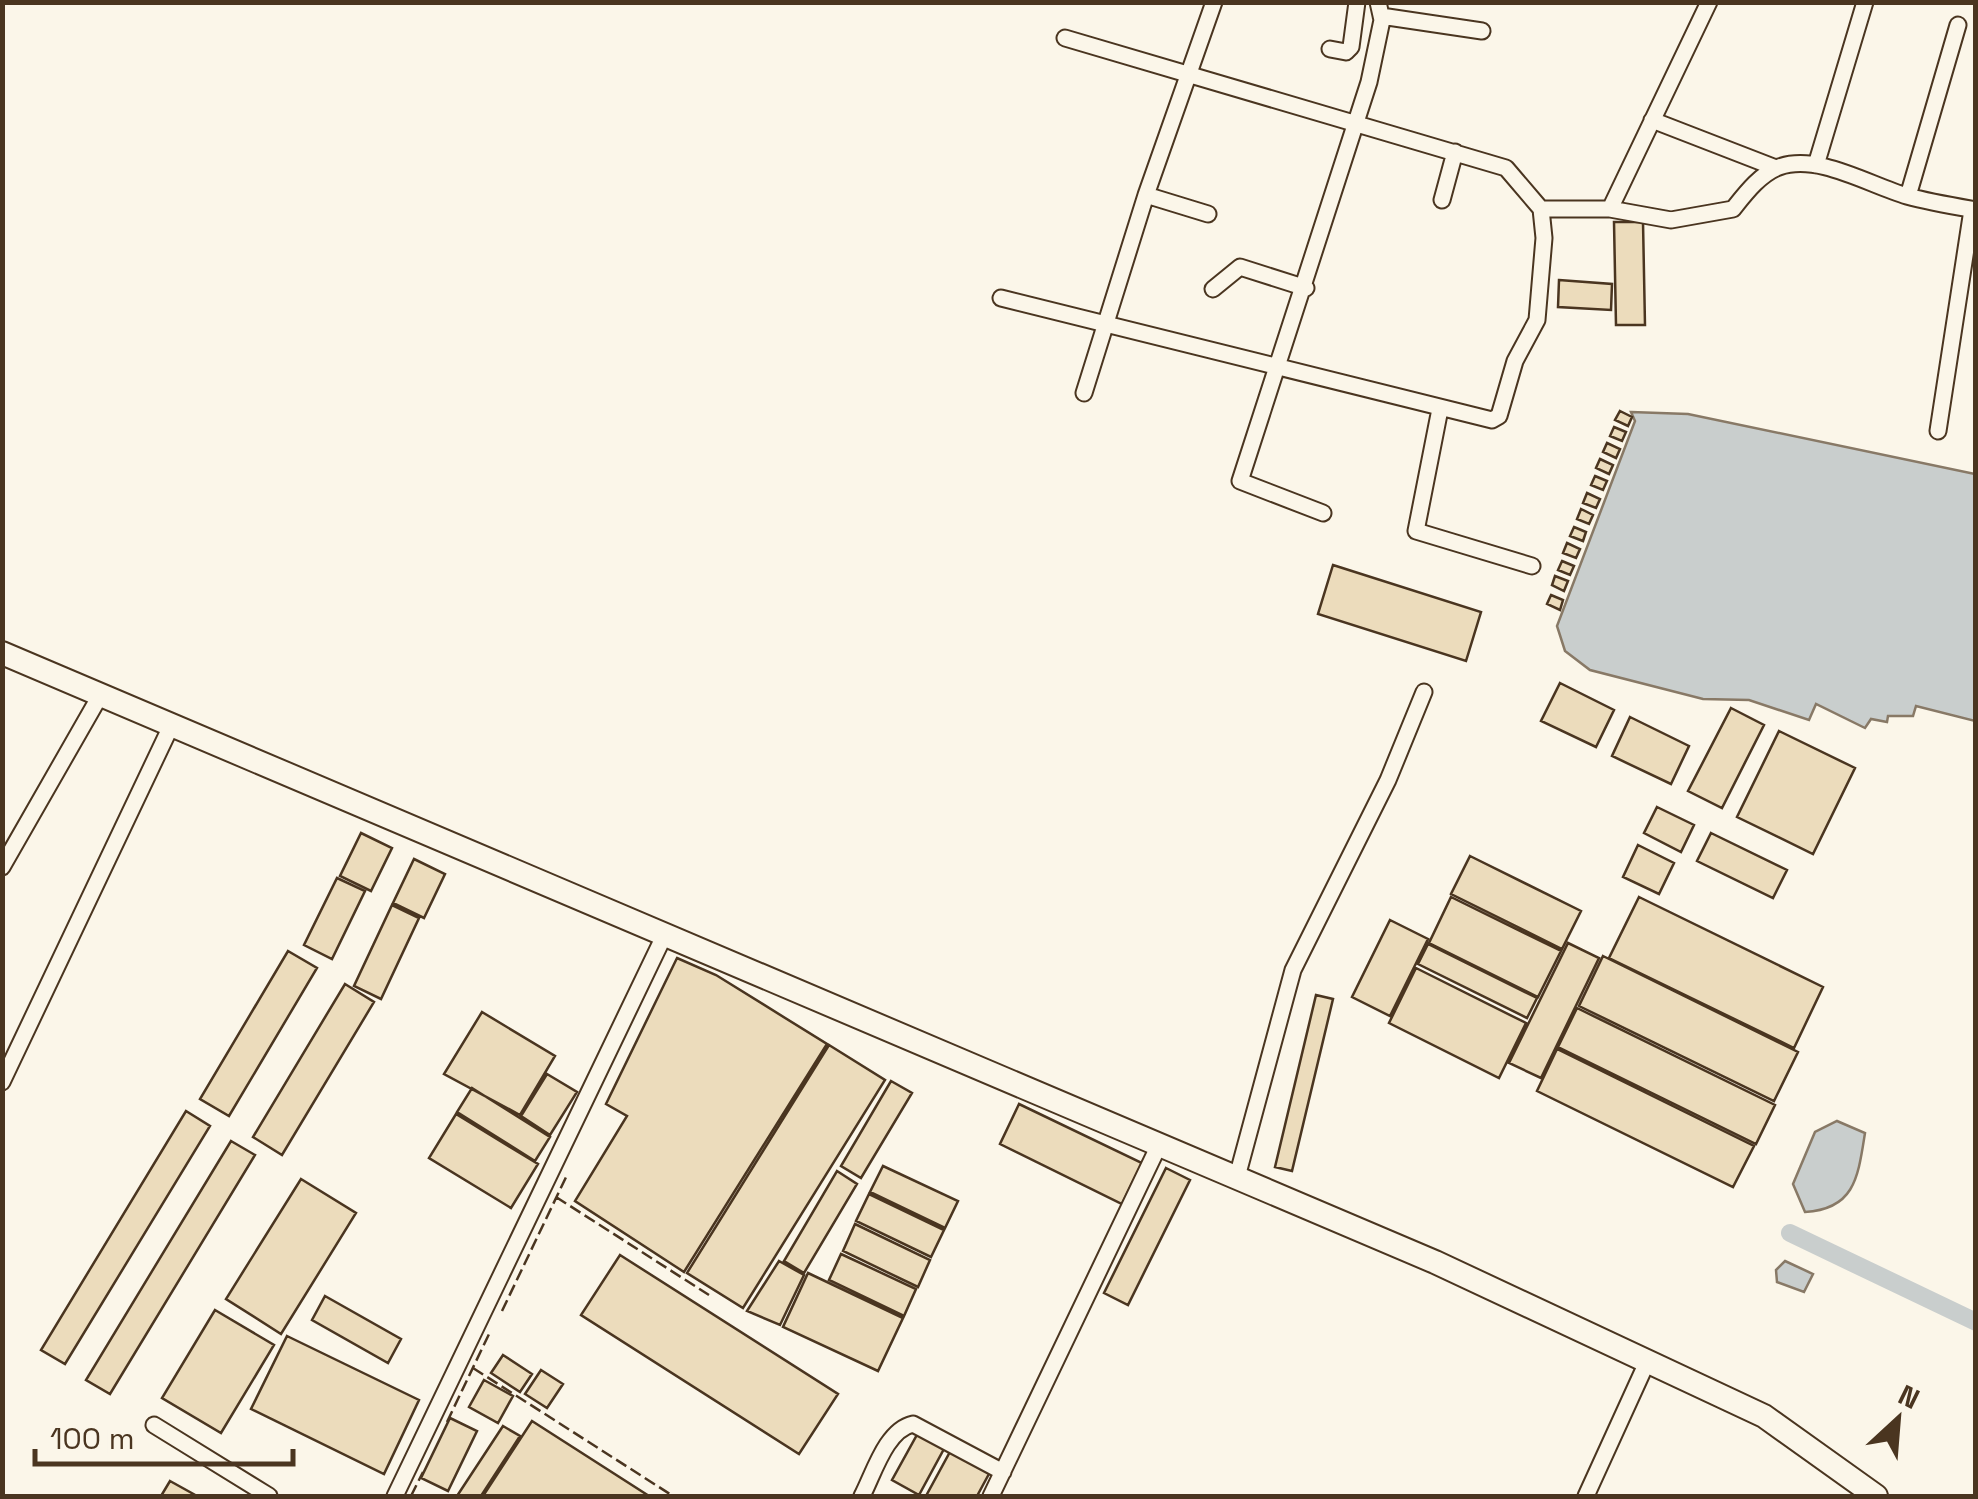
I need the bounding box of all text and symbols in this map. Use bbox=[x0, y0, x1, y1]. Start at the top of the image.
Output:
north arrow bbox=[1848, 1369, 1948, 1469]
text: N bbox=[1893, 1376, 1925, 1417]
scale bar bbox=[35, 1404, 292, 1466]
text: 100 m bbox=[50, 1419, 135, 1458]

